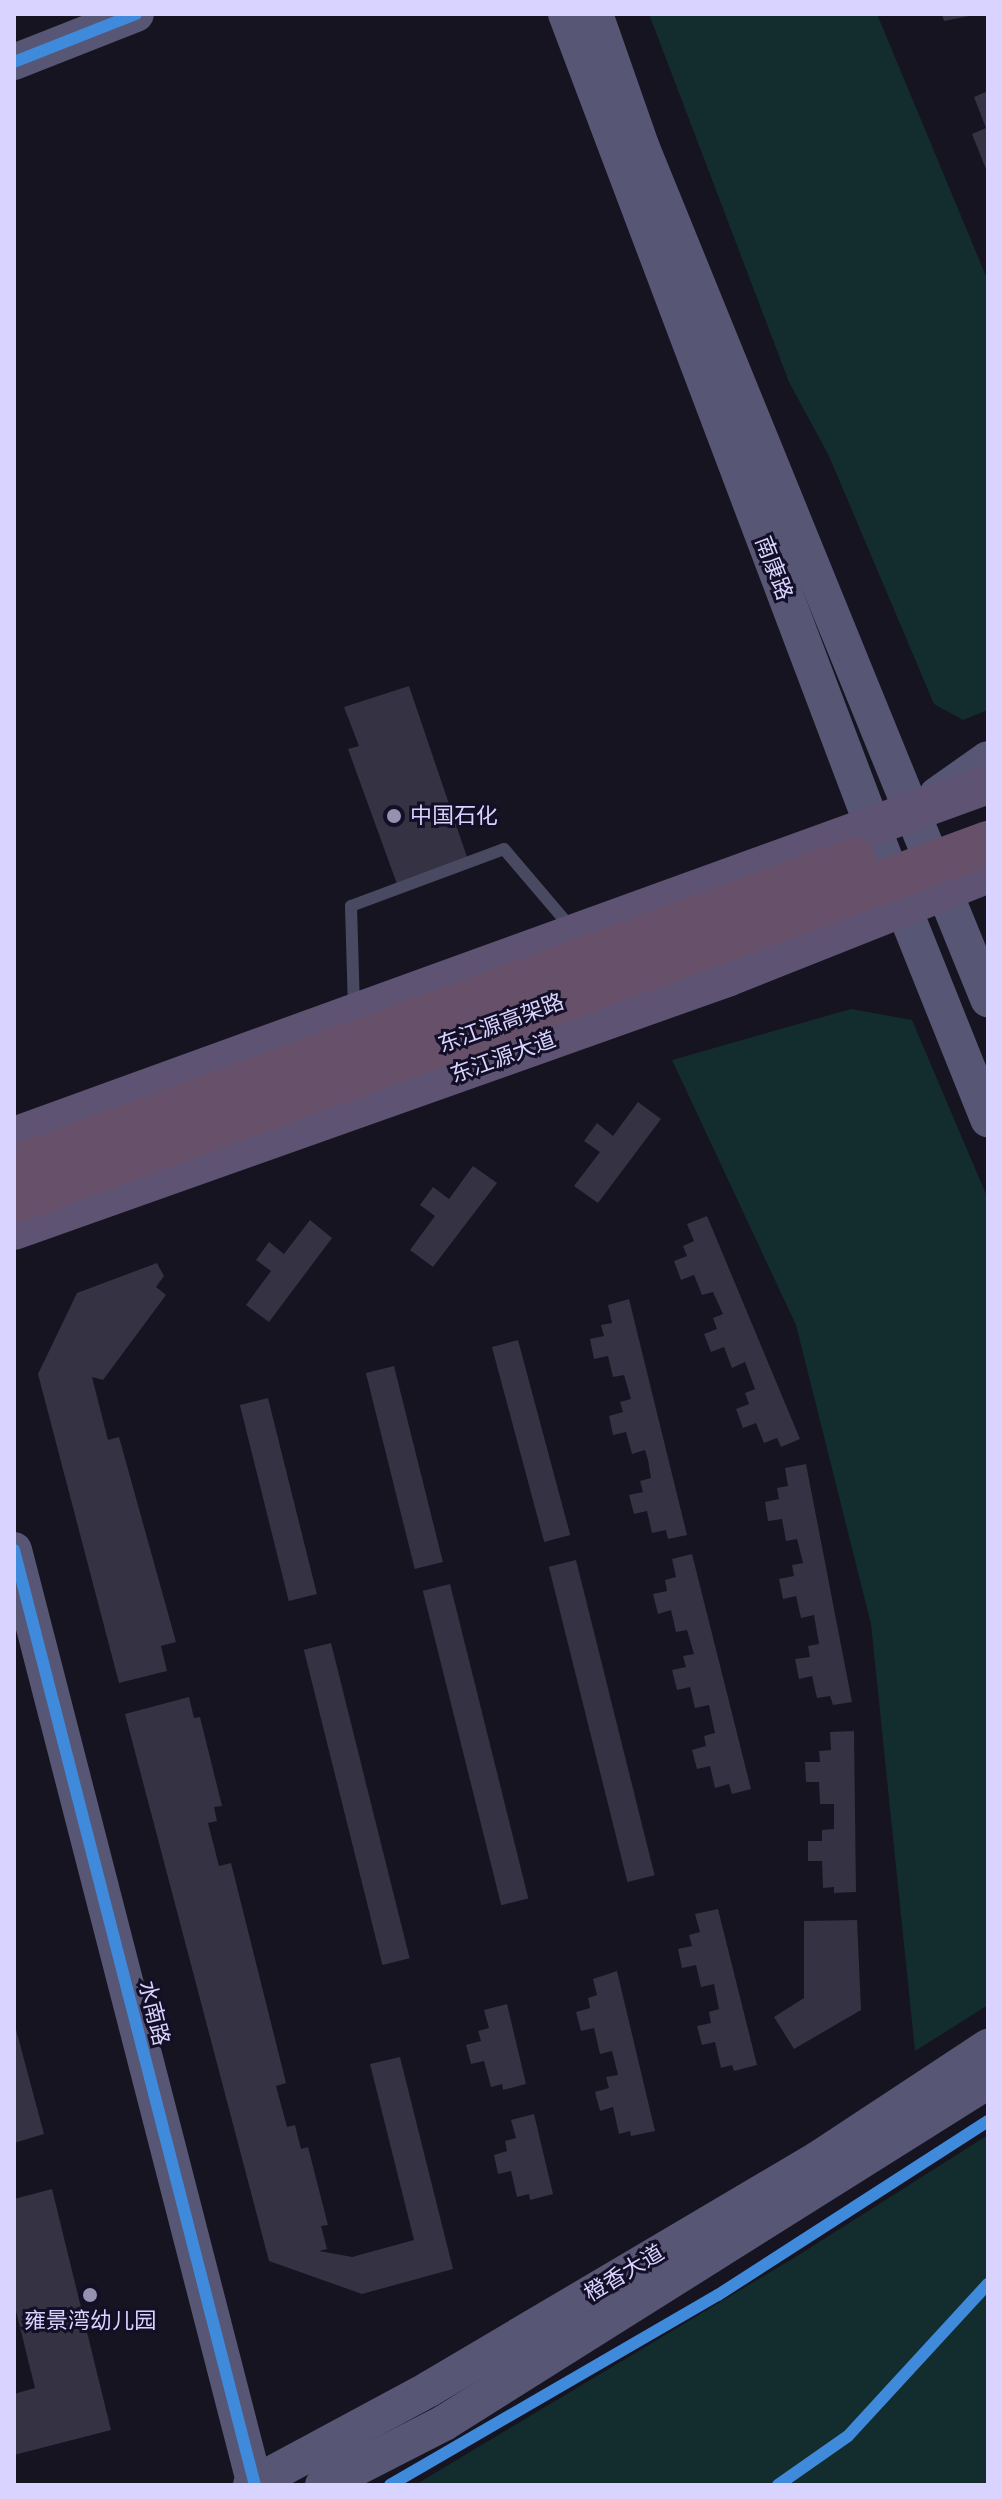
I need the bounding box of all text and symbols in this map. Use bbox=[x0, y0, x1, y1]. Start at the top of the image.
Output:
street label: 南康路 bbox=[750, 532, 798, 604]
place label: 中国石化 bbox=[410, 803, 498, 829]
marker: 中国石化 bbox=[385, 807, 403, 825]
street label: 东江源高架路 bbox=[434, 988, 568, 1058]
street label: 东江源大道 bbox=[447, 1026, 559, 1088]
street label: 水南路 bbox=[133, 1978, 175, 2048]
street label: 橙香大道 bbox=[579, 2239, 669, 2307]
marker: 雍景湾幼儿园 bbox=[81, 2286, 99, 2304]
place label: 雍景湾幼儿园 bbox=[24, 2308, 156, 2334]

